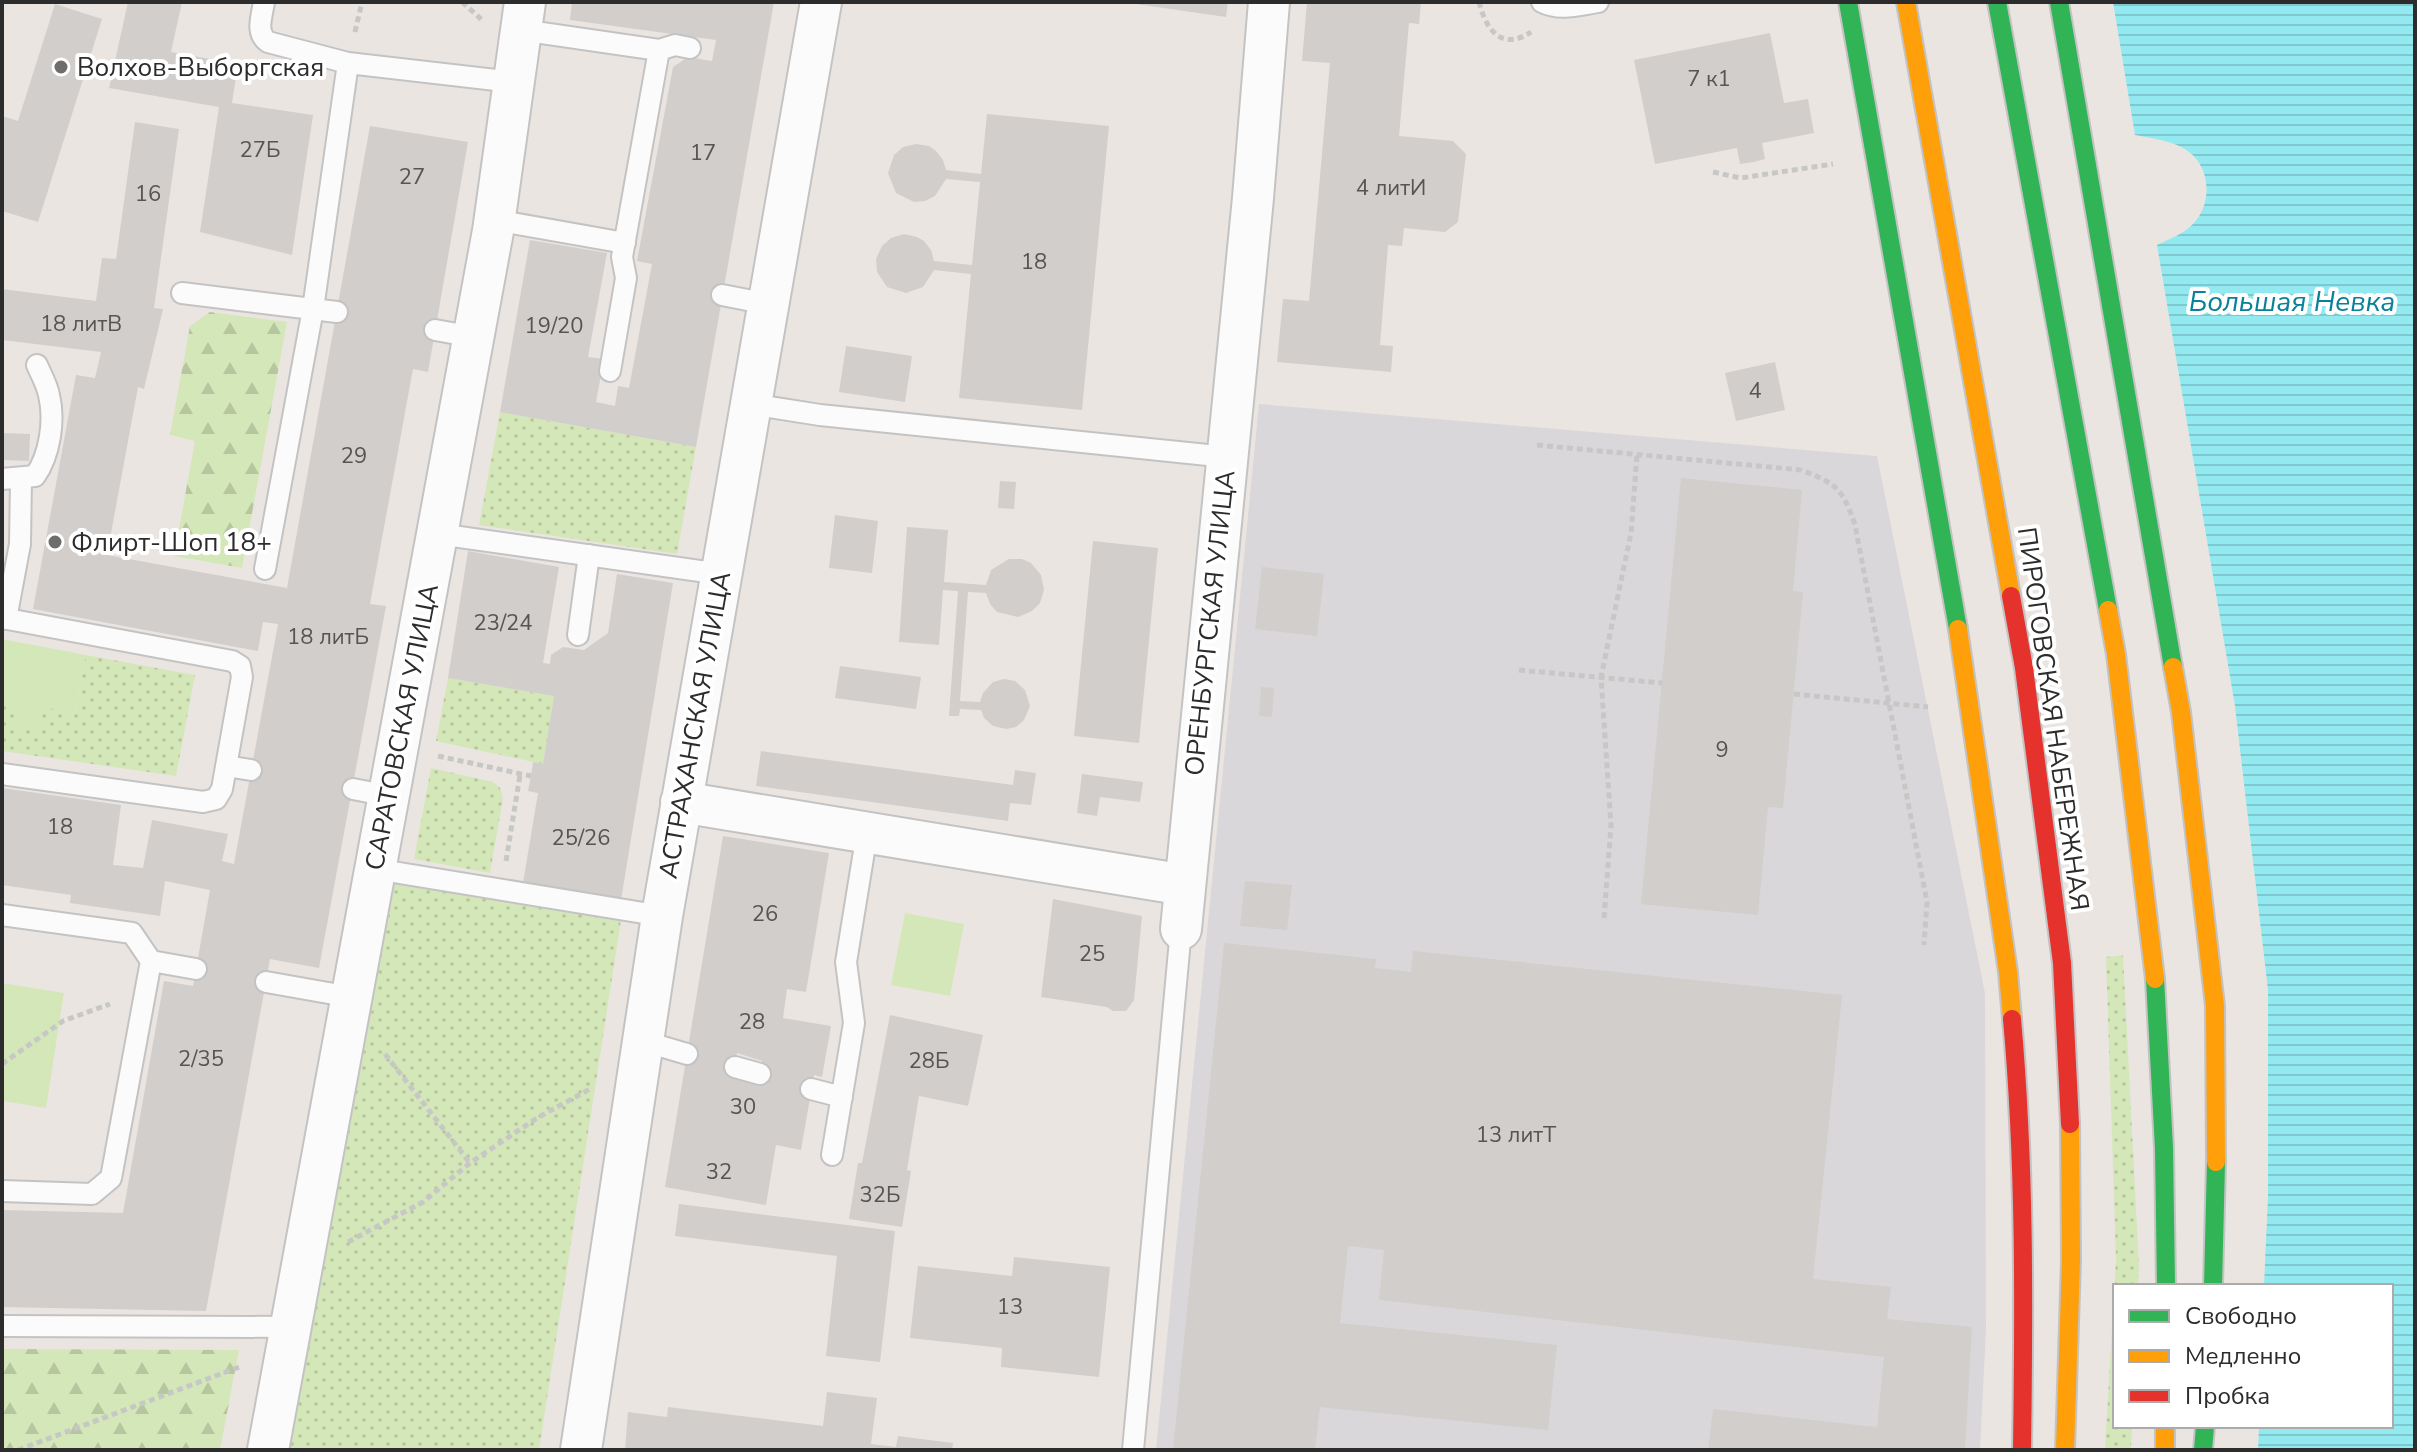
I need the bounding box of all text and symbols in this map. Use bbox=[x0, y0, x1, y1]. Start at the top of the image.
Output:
place label: Волхов-Выборгская bbox=[77, 50, 324, 85]
marker: Волхов-Выборгская bbox=[52, 58, 70, 76]
house number: 7 к1 bbox=[1687, 64, 1731, 94]
house number: 27Б bbox=[240, 135, 280, 165]
house number: 17 bbox=[690, 138, 716, 168]
house number: 27 bbox=[399, 162, 425, 192]
house number: 4 литИ bbox=[1356, 173, 1426, 203]
house number: 16 bbox=[135, 179, 161, 209]
house number: 18 bbox=[1021, 247, 1047, 277]
water label: Большая Невка bbox=[2189, 283, 2395, 321]
house number: 18 литВ bbox=[40, 309, 122, 339]
house number: 19/20 bbox=[524, 311, 584, 341]
house number: 4 bbox=[1748, 376, 1762, 406]
house number: 29 bbox=[341, 441, 367, 471]
street label: ОРЕНБУРГСКАЯ УЛИЦА bbox=[1177, 468, 1243, 778]
place label: Флирт-Шоп 18+ bbox=[71, 525, 272, 560]
street label: ПИРОГОВСКАЯ НАБЕРЕЖНАЯ bbox=[2009, 525, 2097, 913]
marker: Флирт-Шоп 18+ bbox=[46, 533, 64, 551]
street label: АСТРАХАНСКАЯ УЛИЦА bbox=[651, 569, 739, 881]
street label: САРАТОВСКАЯ УЛИЦА bbox=[357, 581, 447, 873]
house number: 23/24 bbox=[473, 608, 533, 638]
house number: 18 литБ bbox=[287, 622, 369, 652]
house number: 9 bbox=[1715, 735, 1729, 765]
house number: 18 bbox=[47, 812, 73, 842]
house number: 25/26 bbox=[551, 823, 611, 853]
house number: 26 bbox=[752, 899, 778, 929]
house number: 25 bbox=[1079, 939, 1105, 969]
house number: 28 bbox=[739, 1007, 765, 1037]
house number: 2/35 bbox=[178, 1044, 224, 1074]
house number: 28Б bbox=[909, 1046, 949, 1076]
house number: 30 bbox=[730, 1092, 756, 1122]
house number: 13 литТ bbox=[1476, 1120, 1557, 1150]
house number: 32 bbox=[706, 1157, 732, 1187]
house number: 32Б bbox=[860, 1180, 900, 1210]
legend bbox=[2113, 1284, 2393, 1428]
house number: 13 bbox=[997, 1292, 1023, 1322]
text: Свободно bbox=[2185, 1300, 2297, 1332]
text: Медленно bbox=[2185, 1340, 2301, 1372]
text: Пробка bbox=[2185, 1380, 2270, 1412]

